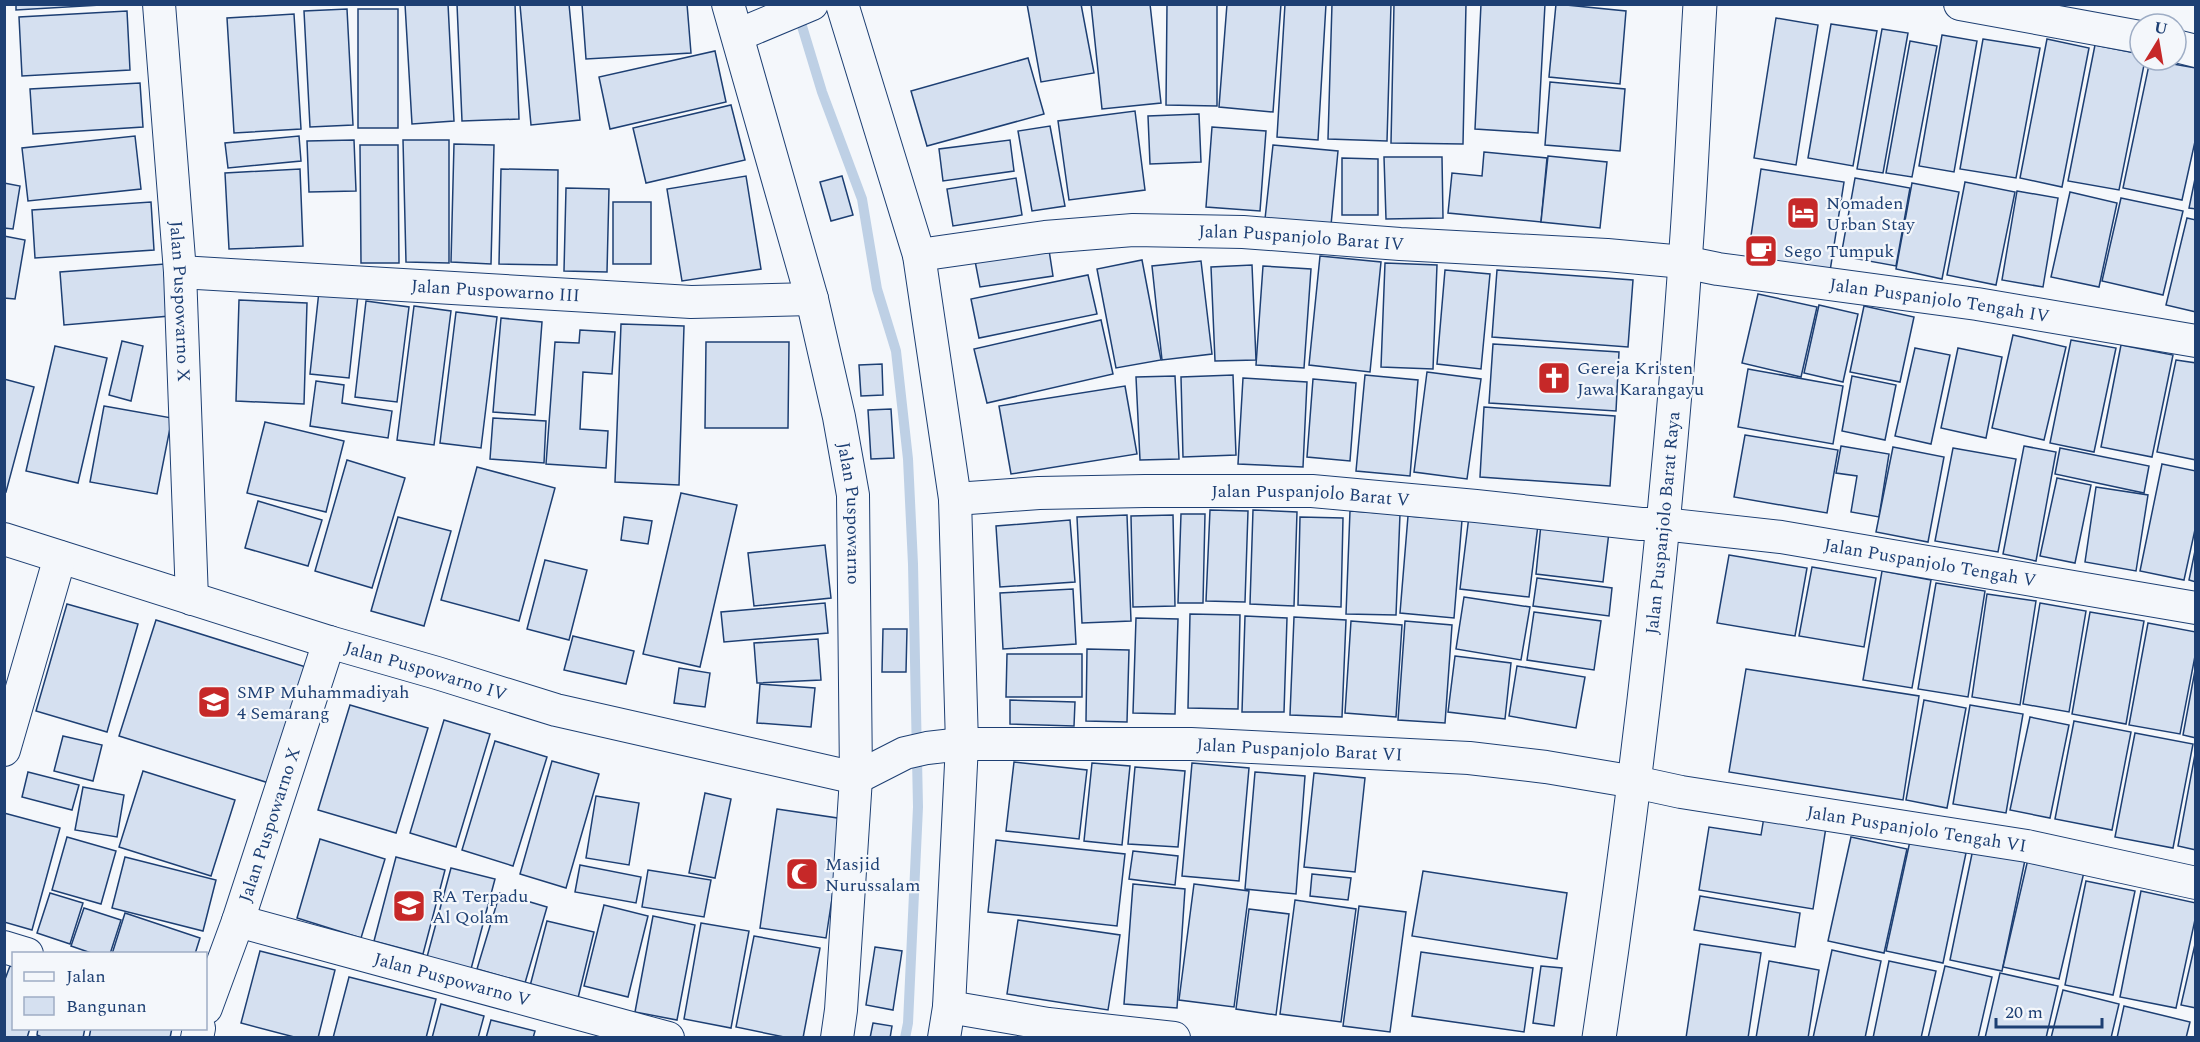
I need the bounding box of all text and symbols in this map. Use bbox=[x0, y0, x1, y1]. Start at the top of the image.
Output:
north arrow bbox=[2128, 12, 2188, 72]
text: U bbox=[2152, 15, 2170, 41]
place label: Nomaden Urban Stay bbox=[1826, 190, 1916, 238]
hotel icon: Nomaden Urban Stay bbox=[1785, 195, 1821, 231]
street label: Jalan Puspanjolo Barat IV bbox=[1198, 218, 1405, 258]
street label: Jalan Puspowarno X bbox=[163, 220, 198, 382]
cafe icon: Sego Tumpuk bbox=[1743, 233, 1779, 269]
place label: Sego Tumpuk bbox=[1784, 238, 1894, 265]
street label: Jalan Puspanjolo Tengah IV bbox=[1828, 271, 2052, 330]
street label: Jalan Puspowarno III bbox=[410, 272, 581, 309]
place label: Gereja Kristen Jawa Karangayu bbox=[1577, 355, 1704, 403]
church icon: Gereja Kristen Jawa Karangayu bbox=[1536, 360, 1572, 396]
street label: Jalan Puspanjolo Barat Raya bbox=[1638, 410, 1687, 636]
street label: Jalan Puspowarno bbox=[830, 440, 867, 585]
street label: Jalan Puspanjolo Barat V bbox=[1211, 478, 1411, 513]
street label: Jalan Puspanjolo Tengah V bbox=[1822, 531, 2039, 594]
street label: Jalan Puspowarno IV bbox=[342, 634, 511, 708]
place label: SMP Muhammadiyah 4 Semarang bbox=[237, 679, 410, 727]
school or university icon: SMP Muhammadiyah 4 Semarang bbox=[196, 684, 232, 720]
street label: Jalan Puspanjolo Barat VI bbox=[1196, 731, 1403, 768]
street label: Jalan Puspowarno X bbox=[232, 744, 307, 906]
street label: Jalan Puspanjolo Tengah VI bbox=[1805, 798, 2028, 859]
place label: Masjid Nurussalam bbox=[825, 851, 920, 899]
mosque icon: Masjid Nurussalam bbox=[784, 856, 820, 892]
place label: RA Terpadu Al Qolam bbox=[432, 883, 528, 931]
school or university icon: RA Terpadu Al Qolam bbox=[391, 888, 427, 924]
street label: Jalan Puspowarno V bbox=[371, 945, 534, 1013]
legend bbox=[12, 952, 207, 1030]
text: Jalan bbox=[66, 963, 106, 990]
scale bar bbox=[1996, 991, 2102, 1029]
text: Bangunan bbox=[66, 993, 147, 1020]
text: 20 m bbox=[2005, 999, 2043, 1026]

